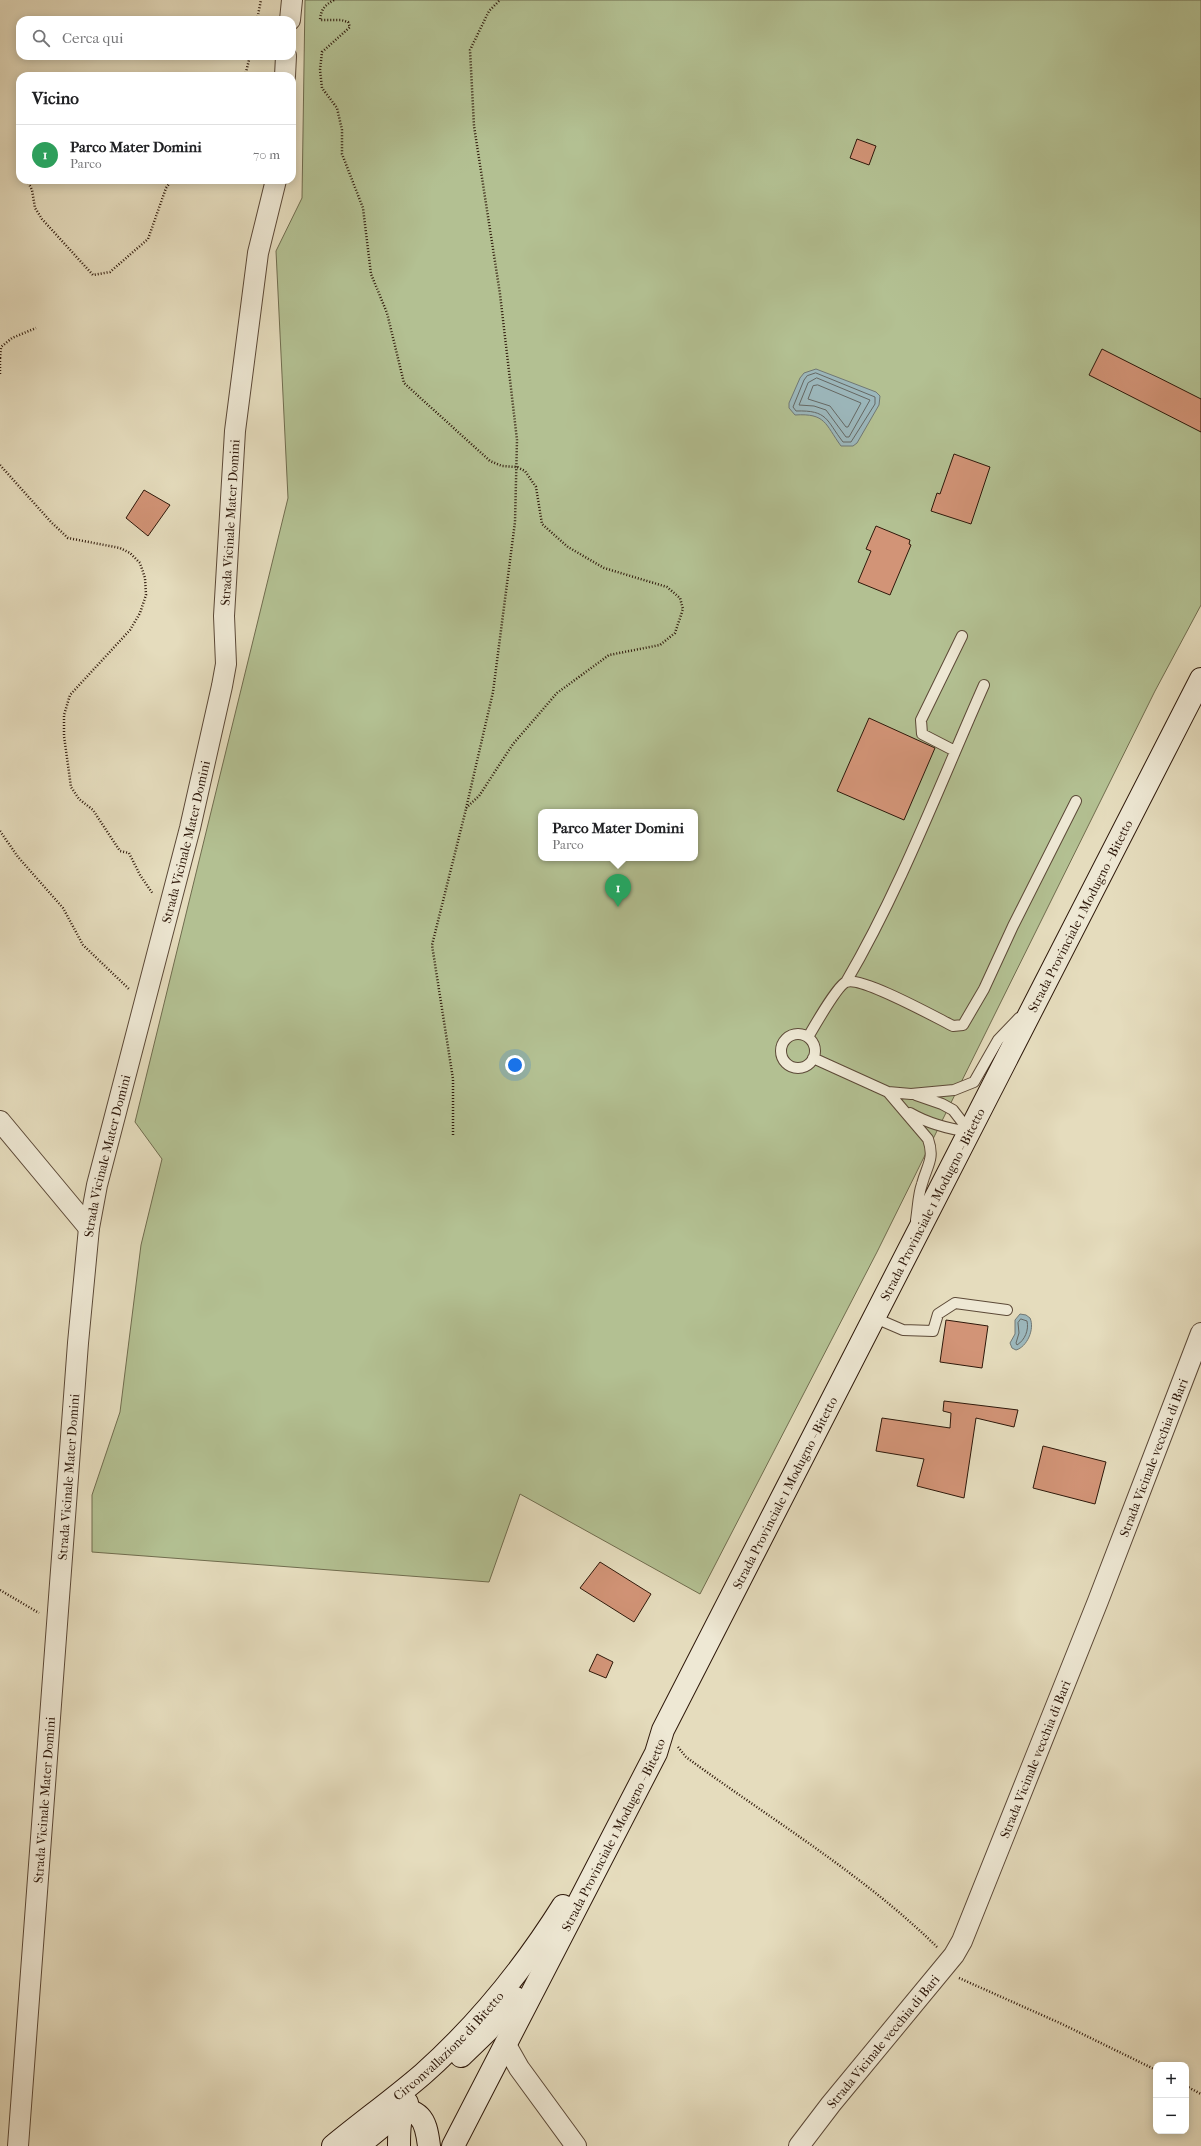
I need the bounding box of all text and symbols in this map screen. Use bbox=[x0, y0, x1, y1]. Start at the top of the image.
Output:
search box bbox=[16, 16, 296, 60]
icon: search bbox=[30, 27, 52, 49]
text: Cerca qui bbox=[62, 29, 123, 47]
text: Vicino bbox=[32, 88, 79, 108]
text: Parco Mater Domini bbox=[70, 138, 202, 156]
text: 1 bbox=[43, 147, 47, 162]
text: 70 m bbox=[253, 147, 280, 162]
text: Parco bbox=[70, 156, 102, 171]
street label: Strada Vicinale Mater Domini bbox=[217, 439, 242, 606]
street label: Strada Vicinale Mater Domini bbox=[158, 759, 213, 925]
popup bbox=[538, 809, 698, 861]
street label: Strada Provinciale 1 Modugno - Bitetto bbox=[1024, 817, 1135, 1015]
text: Parco Mater Domini bbox=[552, 819, 684, 837]
text: Parco bbox=[552, 837, 584, 852]
pin: 1 bbox=[605, 874, 631, 907]
your location bbox=[505, 1055, 525, 1075]
street label: Strada Vicinale Mater Domini bbox=[81, 1073, 133, 1238]
street label: Strada Provinciale 1 Modugno - Bitetto bbox=[877, 1105, 988, 1303]
street label: Strada Vicinale vecchia di Bari bbox=[1116, 1376, 1190, 1539]
street label: Strada Vicinale Mater Domini bbox=[54, 1393, 82, 1561]
street label: Strada Provinciale 1 Modugno - Bitetto bbox=[729, 1394, 840, 1591]
street label: Strada Vicinale vecchia di Bari bbox=[996, 1678, 1073, 1840]
street label: Strada Vicinale Mater Domini bbox=[30, 1716, 58, 1884]
street label: Strada Provinciale 1 Modugno - Bitetto bbox=[558, 1736, 668, 1934]
street label: Strada Vicinale vecchia di Bari bbox=[823, 1971, 942, 2111]
street label: Circonvallazione di Bitetto bbox=[390, 1988, 507, 2103]
map controls bbox=[1153, 2062, 1189, 2134]
button: + bbox=[1153, 2062, 1189, 2098]
button: − bbox=[1153, 2098, 1189, 2134]

